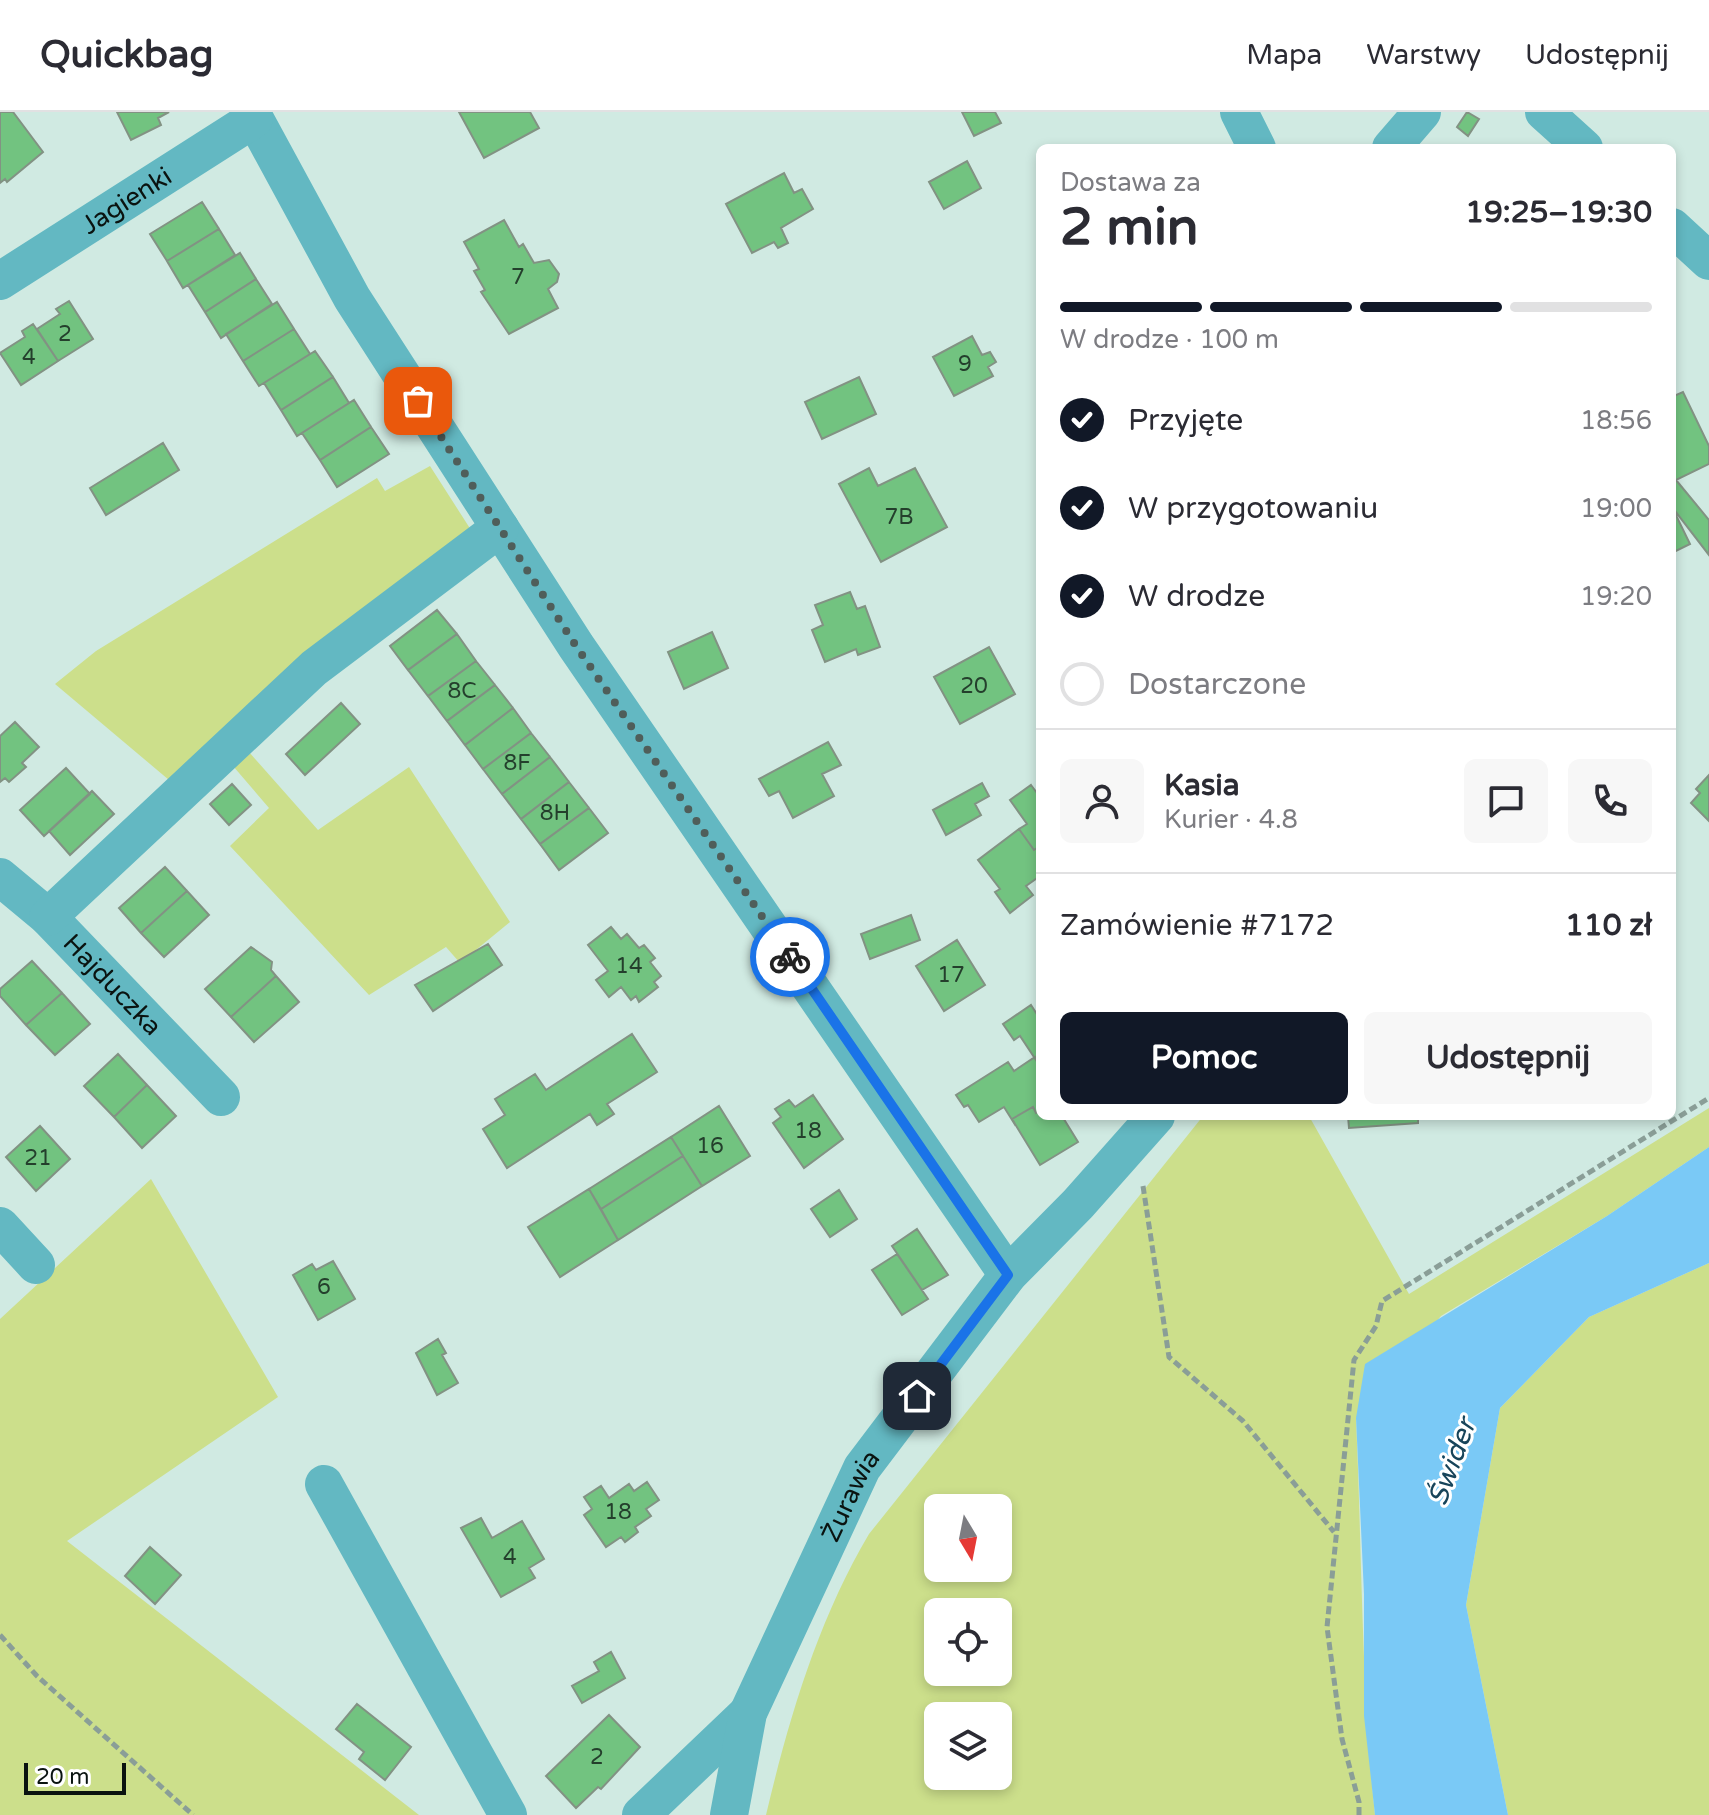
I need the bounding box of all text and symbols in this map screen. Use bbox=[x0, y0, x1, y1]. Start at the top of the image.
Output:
text: Quickbag bbox=[40, 32, 213, 78]
text: Mapa bbox=[1246, 38, 1322, 72]
text: Warstwy bbox=[1366, 38, 1481, 72]
text: Udostępnij bbox=[1525, 38, 1669, 72]
street label: Jagienki bbox=[76, 160, 177, 241]
text: Dostawa za bbox=[1060, 167, 1201, 198]
text: 19:25–19:30 bbox=[1465, 194, 1652, 231]
text: 2 min bbox=[1060, 196, 1199, 259]
house number: 7 bbox=[511, 264, 525, 290]
house number: 2 bbox=[58, 321, 72, 347]
text: W drodze · 100 m bbox=[1060, 324, 1279, 355]
house number: 4 bbox=[22, 344, 36, 370]
house number: 9 bbox=[958, 351, 972, 377]
pin bbox=[384, 367, 452, 435]
icon: bag bbox=[396, 379, 440, 423]
icon: check bbox=[1060, 398, 1104, 442]
text: Przyjęte bbox=[1128, 402, 1243, 439]
text: 18:56 bbox=[1580, 405, 1652, 436]
icon: check bbox=[1060, 486, 1104, 530]
text: W przygotowaniu bbox=[1128, 490, 1378, 527]
text: 19:00 bbox=[1580, 493, 1652, 524]
house number: 7B bbox=[884, 504, 914, 530]
icon: check bbox=[1060, 574, 1104, 618]
text: W drodze bbox=[1128, 578, 1265, 615]
text: 19:20 bbox=[1580, 581, 1652, 612]
text: Dostarczone bbox=[1128, 666, 1306, 703]
house number: 20 bbox=[960, 673, 988, 699]
house number: 8C bbox=[447, 678, 477, 704]
house number: 8F bbox=[503, 750, 531, 776]
button: person bbox=[1060, 759, 1144, 843]
button: chat bbox=[1464, 759, 1548, 843]
button: phone bbox=[1568, 759, 1652, 843]
text: Kasia bbox=[1164, 767, 1240, 804]
house number: 8H bbox=[540, 800, 570, 826]
text: Kurier · 4.8 bbox=[1164, 804, 1298, 835]
text: Zamówienie #7172 bbox=[1060, 907, 1334, 944]
text: 110 zł bbox=[1565, 907, 1652, 944]
courier bbox=[750, 917, 830, 997]
street label: Hajduczka bbox=[57, 927, 168, 1041]
icon: bike bbox=[768, 935, 812, 979]
house number: 14 bbox=[615, 953, 643, 979]
house number: 17 bbox=[937, 962, 965, 988]
button: Pomoc bbox=[1060, 1012, 1348, 1104]
button: Udostępnij bbox=[1364, 1012, 1652, 1104]
house number: 18 bbox=[794, 1118, 822, 1144]
house number: 16 bbox=[696, 1133, 724, 1159]
house number: 21 bbox=[24, 1145, 52, 1171]
house number: 6 bbox=[317, 1274, 331, 1300]
pin bbox=[883, 1362, 951, 1430]
icon: home bbox=[895, 1374, 939, 1418]
water label: Świder bbox=[1421, 1411, 1484, 1510]
street label: Żurawia bbox=[815, 1443, 886, 1546]
north arrow bbox=[924, 1494, 1012, 1582]
map controls bbox=[924, 1494, 1012, 1790]
house number: 18 bbox=[604, 1499, 632, 1525]
house number: 4 bbox=[503, 1544, 517, 1570]
button: locate bbox=[924, 1598, 1012, 1686]
button: layers bbox=[924, 1702, 1012, 1790]
house number: 2 bbox=[590, 1744, 604, 1770]
scale bar bbox=[24, 1759, 126, 1795]
text: 20 m bbox=[36, 1764, 90, 1790]

